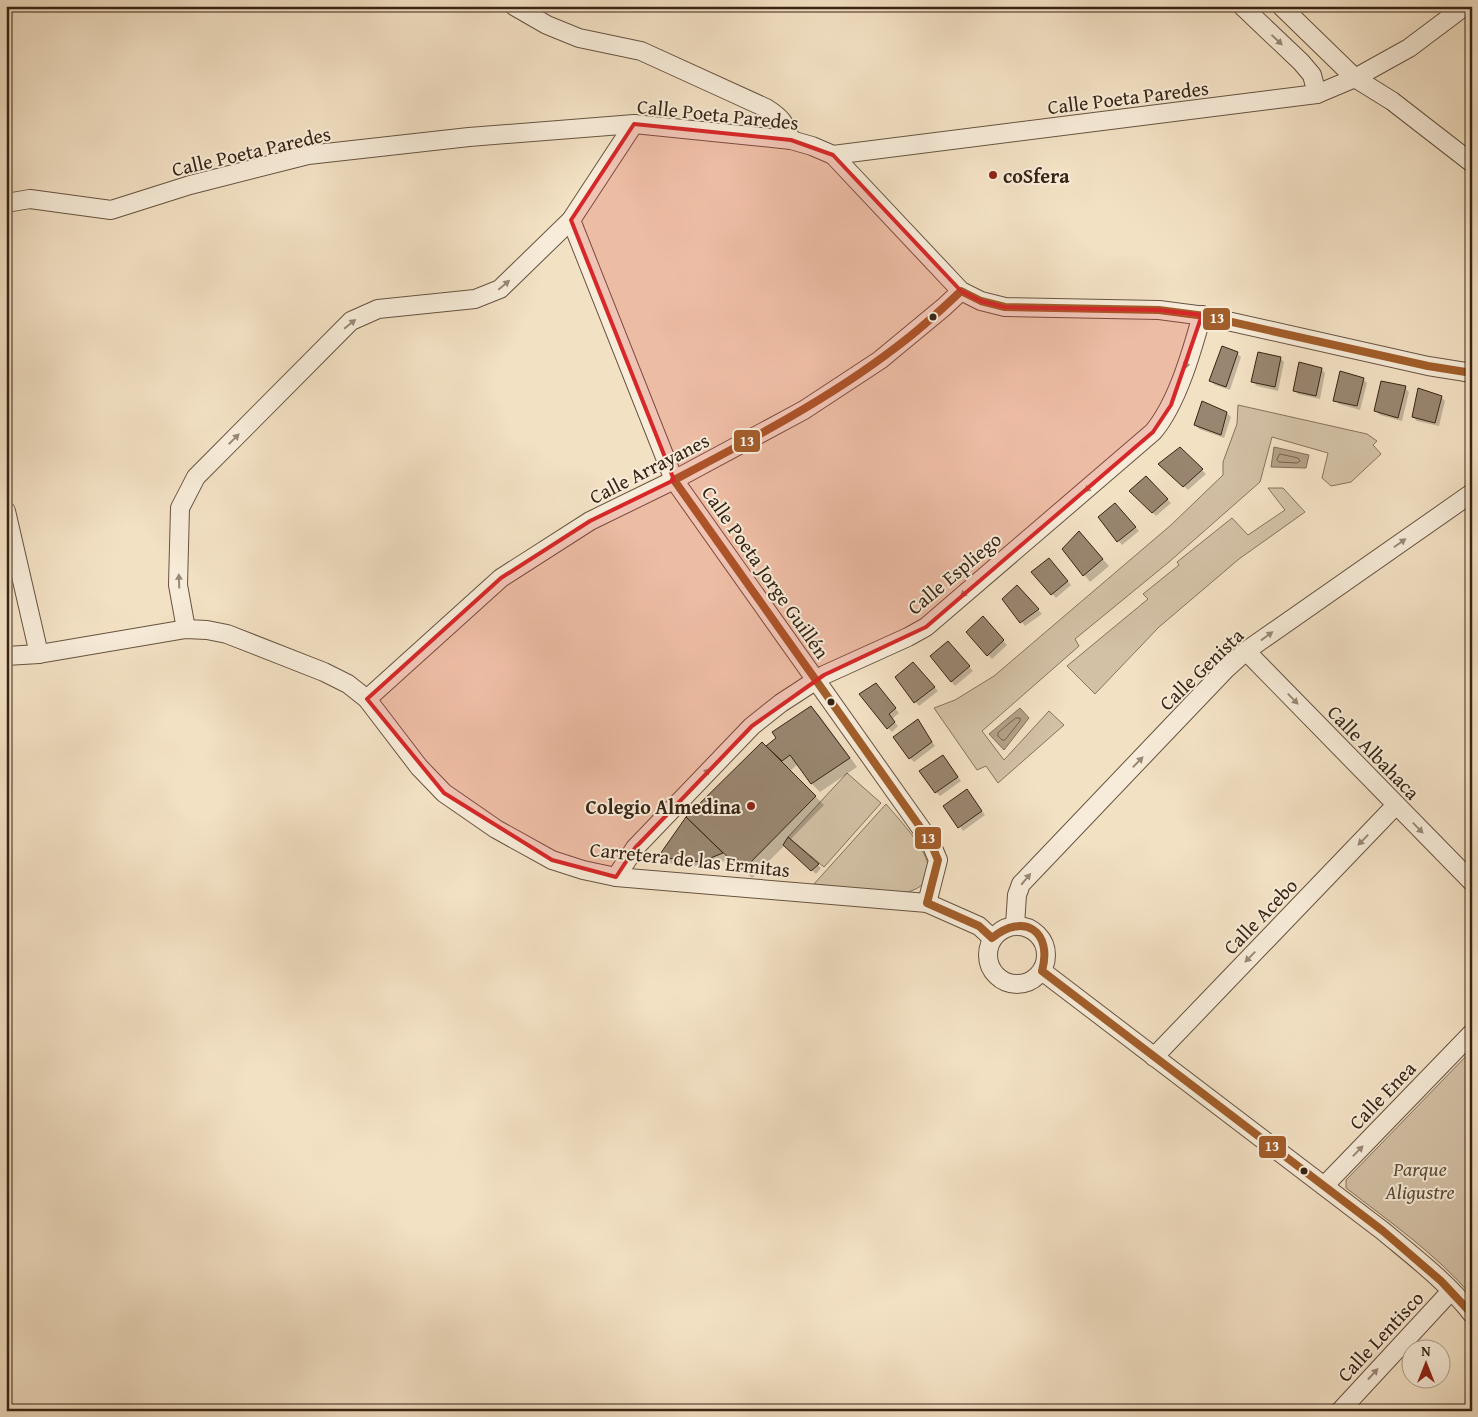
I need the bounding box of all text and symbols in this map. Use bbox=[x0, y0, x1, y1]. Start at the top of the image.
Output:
one-way arrow bbox=[1271, 34, 1284, 45]
street label: Calle Poeta Paredes bbox=[1046, 73, 1210, 121]
street label: Calle Poeta Paredes bbox=[636, 91, 800, 137]
street label: Calle Poeta Paredes bbox=[169, 119, 333, 183]
place label: coSfera bbox=[1003, 161, 1070, 190]
marker: coSfera bbox=[987, 169, 999, 181]
one-way arrow bbox=[497, 279, 510, 290]
line badge: 13 bbox=[1202, 307, 1231, 331]
text: 13 bbox=[1210, 308, 1224, 328]
unlabelled marker bbox=[928, 312, 938, 322]
one-way arrow bbox=[343, 319, 356, 330]
one-way arrow bbox=[1183, 355, 1191, 370]
street label: Calle Arrayanes bbox=[584, 425, 714, 511]
line badge: 13 bbox=[733, 429, 761, 453]
text: 13 bbox=[740, 431, 754, 451]
one-way arrow bbox=[228, 433, 240, 445]
street label: Calle Poeta Jorge Guillén bbox=[695, 480, 837, 664]
one-way arrow bbox=[1083, 481, 1096, 492]
street label: Calle Espliego bbox=[901, 525, 1007, 621]
one-way arrow bbox=[1393, 538, 1407, 548]
one-way arrow bbox=[174, 573, 182, 589]
one-way arrow bbox=[960, 586, 972, 597]
street label: Calle Genista bbox=[1152, 621, 1250, 717]
one-way arrow bbox=[1260, 631, 1274, 641]
one-way arrow bbox=[1287, 693, 1299, 705]
unlabelled marker bbox=[826, 697, 836, 707]
street label: Calle Albahaca bbox=[1321, 698, 1427, 806]
one-way arrow bbox=[1132, 756, 1144, 768]
one-way arrow bbox=[699, 768, 711, 780]
place label: Colegio Almedina bbox=[586, 792, 742, 821]
marker: Colegio Almedina bbox=[745, 800, 757, 812]
one-way arrow bbox=[1412, 821, 1424, 833]
line badge: 13 bbox=[914, 826, 942, 850]
text: 13 bbox=[921, 828, 935, 848]
street label: Carretera de las Ermitas bbox=[589, 834, 791, 884]
one-way arrow bbox=[1357, 834, 1369, 846]
street label: Calle Acebo bbox=[1216, 871, 1304, 961]
one-way arrow bbox=[1021, 873, 1032, 886]
one-way arrow bbox=[1244, 951, 1256, 963]
street label: Calle Enea bbox=[1342, 1054, 1423, 1136]
line badge: 13 bbox=[1258, 1135, 1287, 1159]
text: 13 bbox=[1265, 1136, 1279, 1156]
one-way arrow bbox=[1352, 1145, 1364, 1157]
park label: Parque Aligustre bbox=[1384, 1154, 1455, 1206]
unlabelled marker bbox=[1299, 1166, 1309, 1176]
street label: Calle Lentisco bbox=[1330, 1284, 1430, 1388]
north arrow bbox=[1400, 1340, 1450, 1390]
text: N bbox=[1421, 1341, 1431, 1361]
one-way arrow bbox=[1367, 1369, 1379, 1381]

